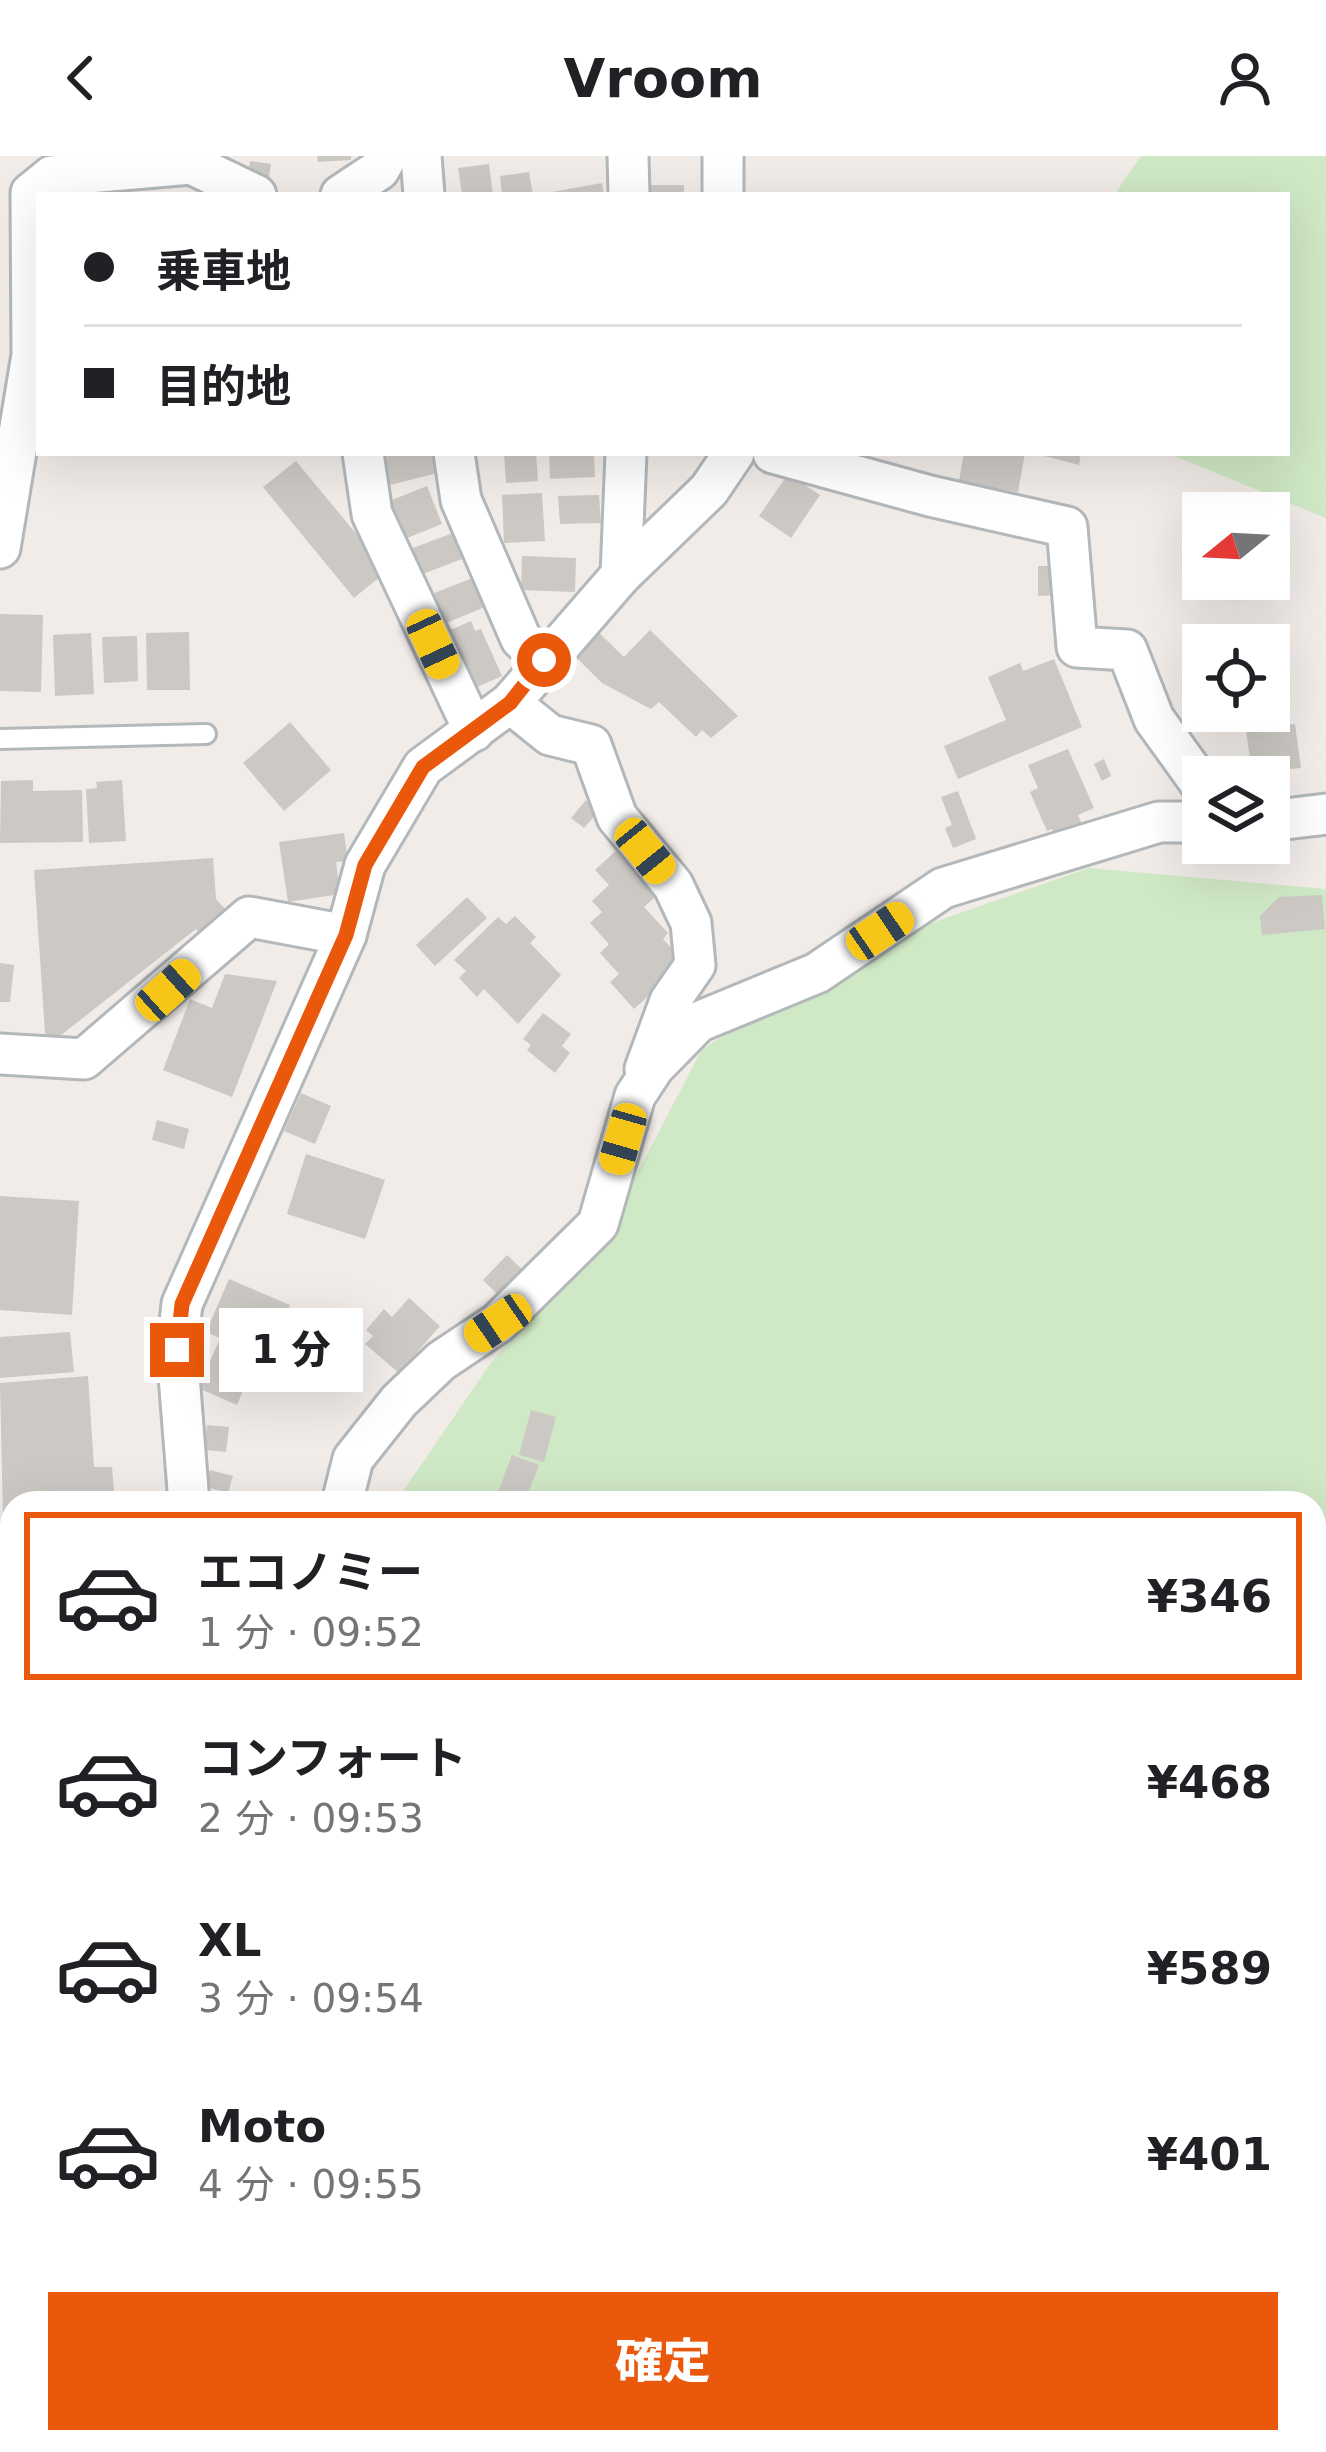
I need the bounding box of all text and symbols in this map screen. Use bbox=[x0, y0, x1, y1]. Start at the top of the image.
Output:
icon: back bbox=[48, 45, 114, 111]
icon: person bbox=[1212, 45, 1278, 111]
text: Vroom bbox=[564, 47, 762, 110]
text: 乗車地 bbox=[156, 245, 291, 298]
text: 目的地 bbox=[156, 360, 291, 413]
north arrow bbox=[1182, 492, 1290, 600]
map controls bbox=[1182, 492, 1290, 864]
car bbox=[401, 604, 465, 684]
button: locate bbox=[1182, 624, 1290, 732]
route start bbox=[517, 633, 571, 687]
button: layers bbox=[1182, 756, 1290, 864]
car bbox=[608, 812, 682, 890]
car bbox=[840, 896, 920, 966]
car bbox=[129, 953, 207, 1027]
car bbox=[596, 1099, 650, 1179]
car bbox=[458, 1288, 538, 1358]
callout: 1 分 bbox=[219, 1308, 363, 1392]
route end bbox=[150, 1323, 204, 1377]
text: 1 分 bbox=[251, 1327, 331, 1372]
icon: car bbox=[54, 1542, 162, 1650]
text: エコノミー bbox=[198, 1546, 423, 1599]
text: ¥346 bbox=[1147, 1570, 1272, 1623]
text: 1 分 · 09:52 bbox=[198, 1610, 424, 1655]
icon: car bbox=[54, 1728, 162, 1836]
text: コンフォート bbox=[198, 1732, 467, 1785]
text: ¥468 bbox=[1147, 1756, 1272, 1809]
text: 2 分 · 09:53 bbox=[198, 1796, 424, 1841]
icon: car bbox=[54, 1914, 162, 2022]
text: XL bbox=[198, 1914, 261, 1967]
text: ¥589 bbox=[1147, 1942, 1272, 1995]
text: 3 分 · 09:54 bbox=[198, 1976, 424, 2021]
icon: car bbox=[54, 2100, 162, 2208]
text: Moto bbox=[198, 2100, 326, 2153]
text: ¥401 bbox=[1147, 2128, 1272, 2181]
text: 4 分 · 09:55 bbox=[198, 2162, 424, 2207]
button: 確定 bbox=[48, 2292, 1278, 2430]

